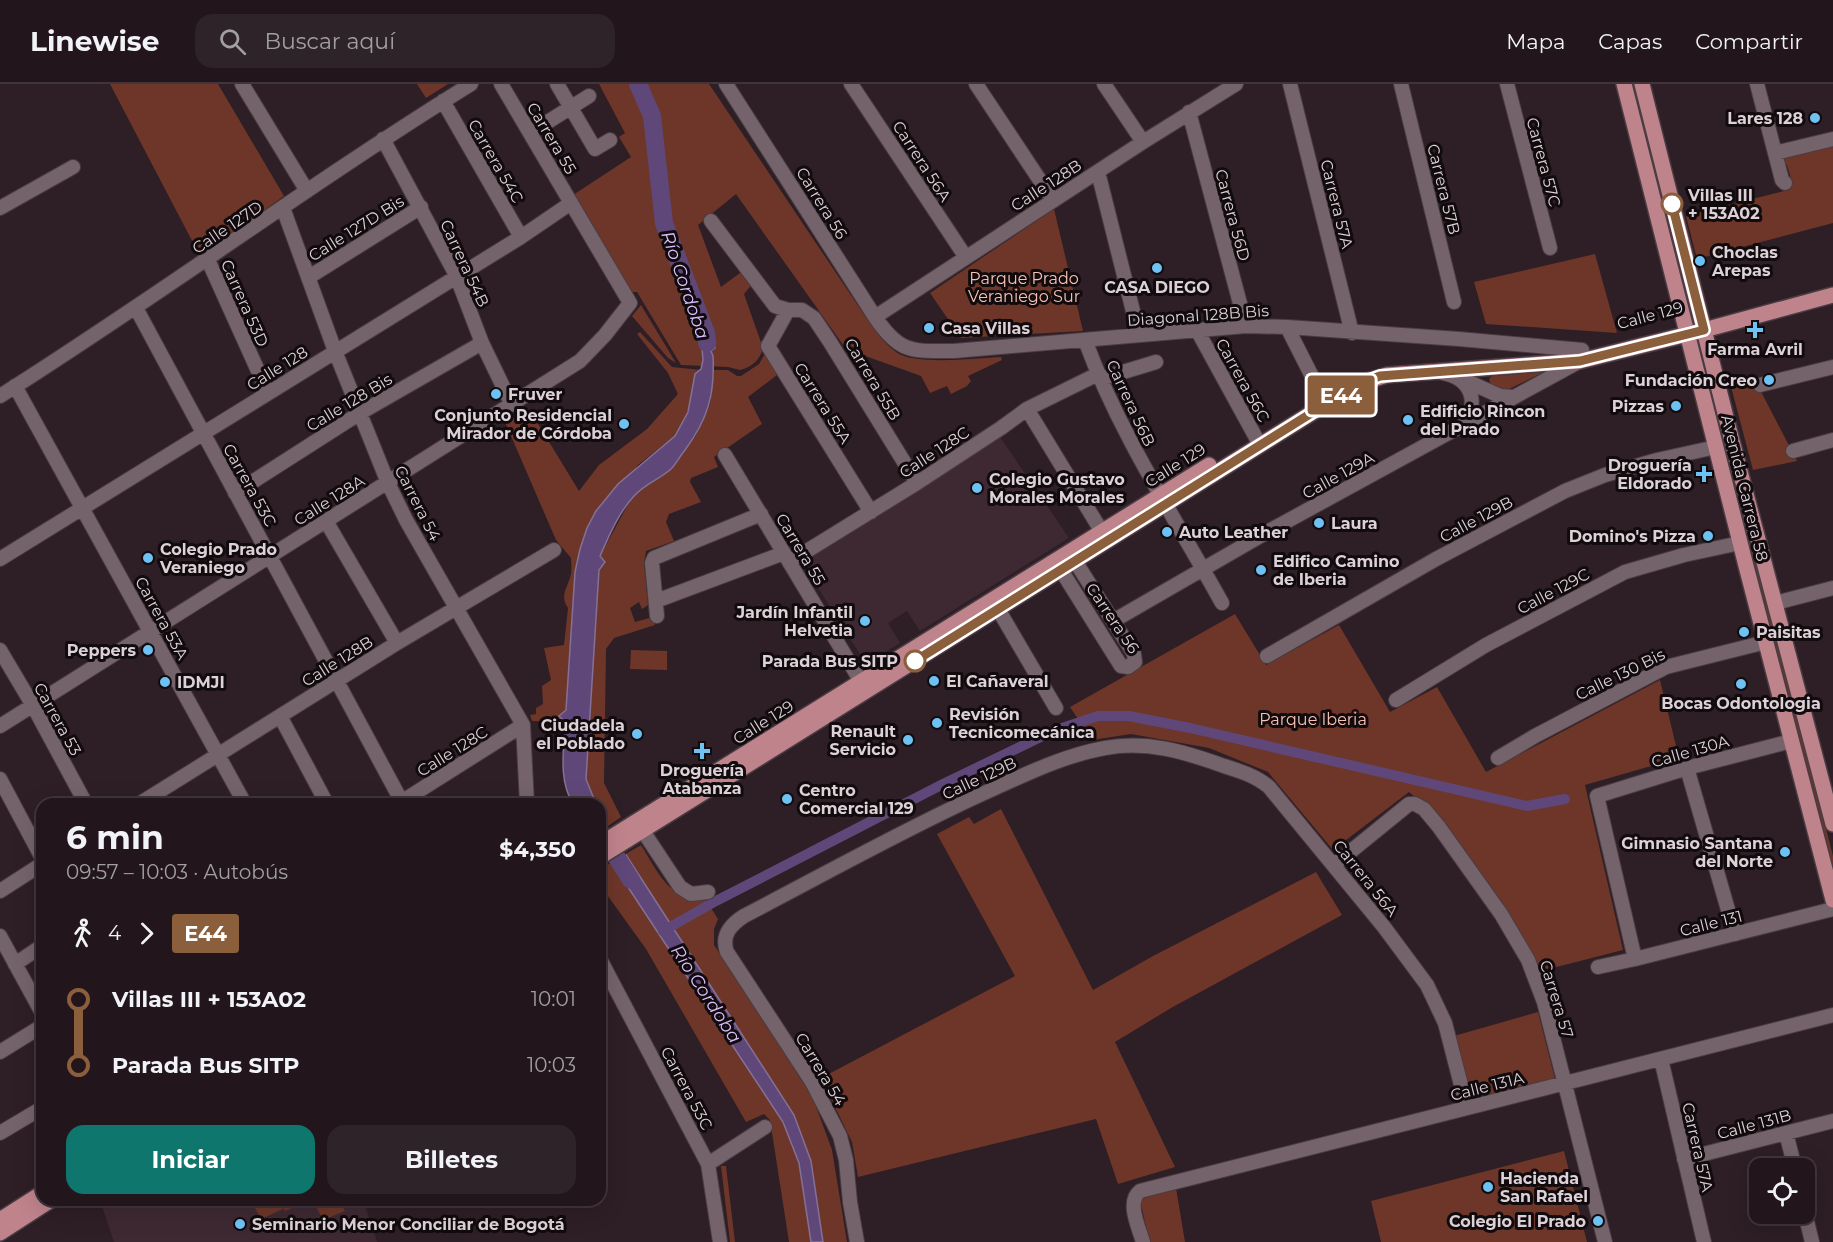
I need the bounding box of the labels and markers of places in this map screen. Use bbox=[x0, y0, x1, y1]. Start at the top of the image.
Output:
place label: Lares 128 bbox=[1727, 109, 1803, 128]
marker: Lares 128 bbox=[1808, 111, 1822, 125]
place label: Villas III + 153A02 bbox=[1687, 186, 1760, 223]
marker: Villas III + 153A02 bbox=[1661, 193, 1683, 215]
place label: Choclas Arepas bbox=[1711, 243, 1778, 280]
marker: Choclas Arepas bbox=[1693, 254, 1707, 268]
marker: CASA DIEGO bbox=[1150, 261, 1164, 275]
place label: CASA DIEGO bbox=[1104, 278, 1210, 297]
place label: Casa Villas bbox=[941, 319, 1030, 338]
marker: Casa Villas bbox=[922, 321, 936, 335]
marker: Farma Avril bbox=[1748, 323, 1762, 337]
place label: Farma Avril bbox=[1707, 340, 1803, 359]
place label: Fundación Creo bbox=[1625, 371, 1757, 390]
marker: Fundación Creo bbox=[1762, 373, 1776, 387]
place label: Fruver bbox=[508, 385, 562, 404]
marker: Fruver bbox=[489, 387, 503, 401]
place label: Pizzas bbox=[1612, 397, 1664, 416]
marker: Pizzas bbox=[1669, 399, 1683, 413]
place label: Edificio Rincon del Prado bbox=[1420, 402, 1545, 439]
place label: Conjunto Residencial Mirador de Córdoba bbox=[434, 406, 612, 443]
marker: Edificio Rincon del Prado bbox=[1401, 413, 1415, 427]
marker: Conjunto Residencial Mirador de Córdoba bbox=[617, 417, 631, 431]
place label: Droguería Eldorado bbox=[1608, 456, 1692, 493]
marker: Droguería Eldorado bbox=[1697, 467, 1711, 481]
place label: Colegio Gustavo Morales Morales bbox=[989, 470, 1125, 507]
marker: Colegio Gustavo Morales Morales bbox=[970, 481, 984, 495]
place label: Laura bbox=[1331, 514, 1378, 533]
marker: Laura bbox=[1312, 516, 1326, 530]
place label: Auto Leather bbox=[1178, 523, 1288, 542]
marker: Auto Leather bbox=[1160, 525, 1174, 539]
place label: Domino's Pizza bbox=[1569, 527, 1696, 546]
marker: Domino's Pizza bbox=[1701, 529, 1715, 543]
place label: Colegio Prado Veraniego bbox=[159, 540, 277, 577]
marker: Colegio Prado Veraniego bbox=[141, 551, 155, 565]
place label: Edifico Camino de Iberia bbox=[1273, 552, 1400, 589]
marker: Edifico Camino de Iberia bbox=[1254, 563, 1268, 577]
place label: Jardín Infantil Helvetia bbox=[735, 603, 853, 640]
marker: Jardín Infantil Helvetia bbox=[858, 614, 872, 628]
place label: Paisitas bbox=[1756, 623, 1821, 642]
marker: Paisitas bbox=[1737, 625, 1751, 639]
place label: Peppers bbox=[67, 641, 136, 660]
marker: Peppers bbox=[141, 643, 155, 657]
marker: Parada Bus SITP bbox=[904, 650, 926, 672]
place label: Parada Bus SITP bbox=[762, 652, 898, 671]
place label: El Cañaveral bbox=[946, 672, 1049, 691]
place label: IDMJI bbox=[177, 673, 225, 692]
marker: El Cañaveral bbox=[927, 674, 941, 688]
marker: IDMJI bbox=[158, 675, 172, 689]
marker: Bocas Odontologia bbox=[1734, 677, 1748, 691]
place label: Bocas Odontologia bbox=[1661, 694, 1821, 713]
place label: Revisión Tecnicomecánica bbox=[949, 705, 1095, 742]
place label: Ciudadela el Poblado bbox=[536, 716, 625, 753]
marker: Revisión Tecnicomecánica bbox=[930, 716, 944, 730]
place label: Renault Servicio bbox=[829, 722, 896, 759]
marker: Ciudadela el Poblado bbox=[630, 727, 644, 741]
marker: Renault Servicio bbox=[901, 733, 915, 747]
marker: Droguería Atabanza bbox=[695, 744, 709, 758]
place label: Droguería Atabanza bbox=[660, 761, 744, 798]
place label: Centro Comercial 129 bbox=[799, 781, 914, 818]
marker: Centro Comercial 129 bbox=[780, 792, 794, 806]
place label: Gimnasio Santana del Norte bbox=[1621, 834, 1773, 871]
marker: Gimnasio Santana del Norte bbox=[1778, 845, 1792, 859]
place label: Hacienda San Rafael bbox=[1500, 1169, 1588, 1206]
marker: Hacienda San Rafael bbox=[1481, 1180, 1495, 1194]
place label: Colegio El Prado bbox=[1449, 1212, 1586, 1231]
marker: Colegio El Prado bbox=[1591, 1214, 1605, 1228]
place label: Seminario Menor Conciliar de Bogotá bbox=[252, 1215, 565, 1234]
marker: Seminario Menor Conciliar de Bogotá bbox=[233, 1217, 247, 1231]

